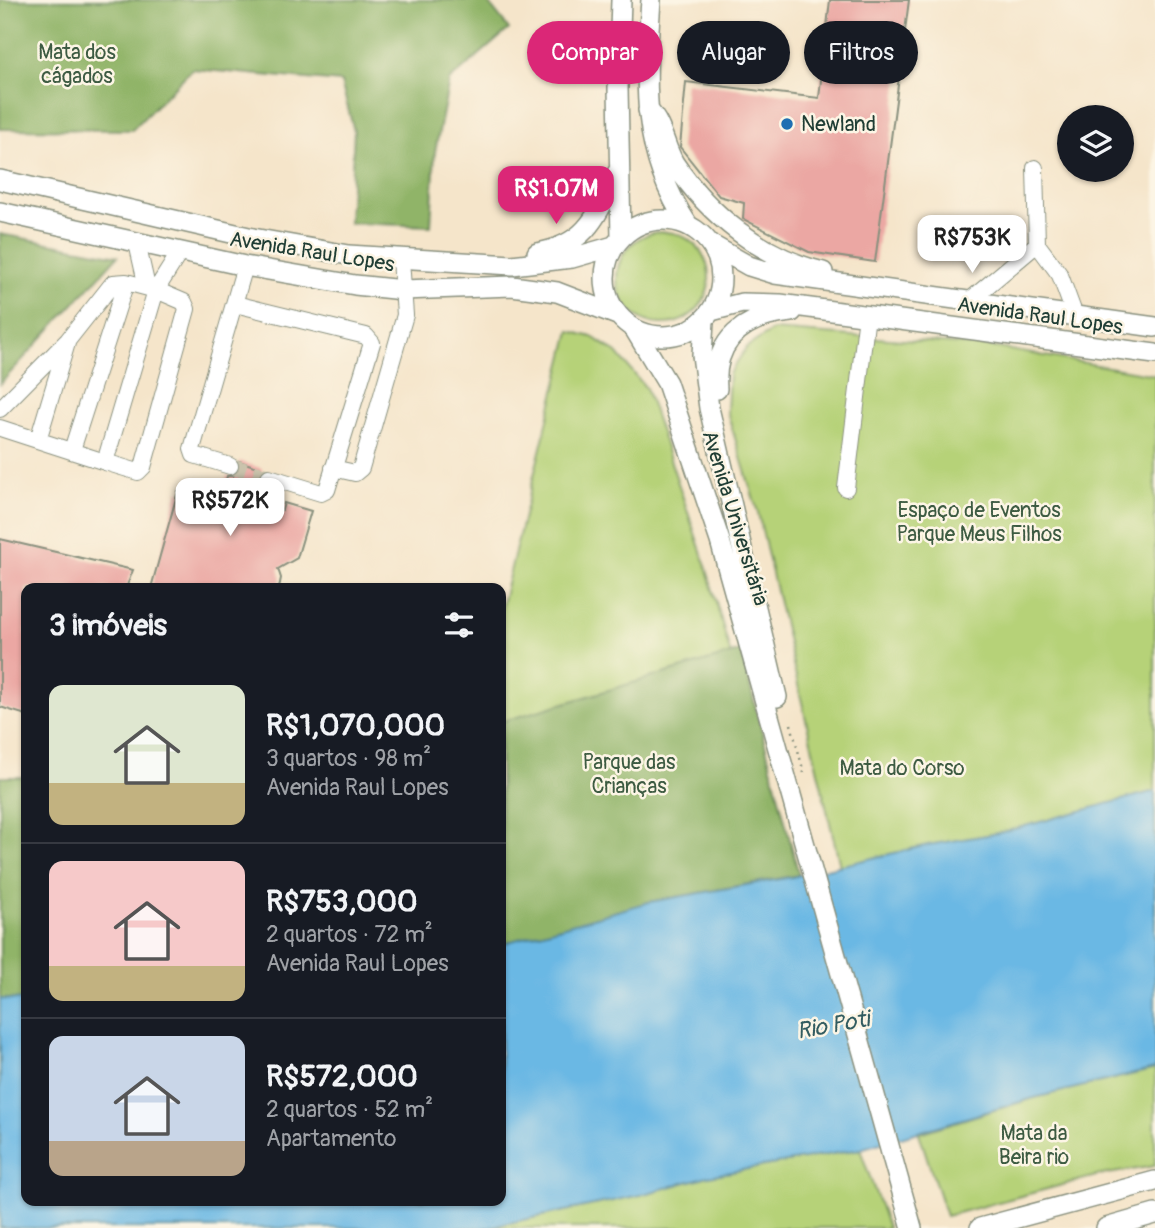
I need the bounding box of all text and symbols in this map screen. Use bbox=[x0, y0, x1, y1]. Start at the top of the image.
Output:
chip: Comprar bbox=[527, 21, 663, 84]
chip: Alugar bbox=[677, 21, 790, 84]
chip: Filtros bbox=[804, 21, 918, 84]
park label: Mata dos cágados bbox=[38, 39, 116, 90]
map controls bbox=[1057, 105, 1134, 182]
button: layers bbox=[1057, 105, 1134, 182]
place label: Newland bbox=[801, 111, 876, 138]
marker: Newland bbox=[779, 116, 795, 132]
pin: R$1.07M bbox=[491, 166, 621, 226]
text: R$1.07M bbox=[514, 174, 598, 203]
pin: R$753K bbox=[915, 216, 1029, 275]
text: R$753K bbox=[933, 223, 1011, 252]
street label: Avenida Raul Lopes bbox=[228, 226, 397, 278]
street label: Avenida Raul Lopes bbox=[956, 291, 1125, 341]
street label: Avenida Universitária bbox=[696, 427, 774, 609]
pin: R$572K bbox=[173, 478, 287, 538]
text: R$572K bbox=[191, 486, 269, 515]
park label: Espaço de Eventos Parque Meus Filhos bbox=[896, 497, 1062, 548]
icon: filters bbox=[440, 606, 478, 644]
text: 3 imóveis bbox=[49, 607, 167, 644]
text: R$1,070,000 bbox=[266, 707, 445, 744]
icon: home bbox=[105, 713, 189, 797]
text: 3 quartos · 98 m² bbox=[266, 744, 431, 773]
park label: Parque das Crianças bbox=[583, 749, 676, 800]
park label: Mata do Corso bbox=[839, 755, 965, 782]
text: Avenida Raul Lopes bbox=[266, 773, 448, 802]
text: R$753,000 bbox=[266, 883, 418, 920]
icon: home bbox=[105, 889, 189, 973]
text: 2 quartos · 72 m² bbox=[266, 920, 433, 949]
text: Avenida Raul Lopes bbox=[266, 949, 448, 978]
water label: Rio Poti bbox=[794, 1004, 875, 1046]
text: R$572,000 bbox=[266, 1058, 418, 1095]
icon: home bbox=[105, 1064, 189, 1148]
text: 2 quartos · 52 m² bbox=[266, 1095, 433, 1124]
park label: Mata da Beira rio bbox=[999, 1120, 1069, 1171]
text: Apartamento bbox=[266, 1124, 396, 1153]

